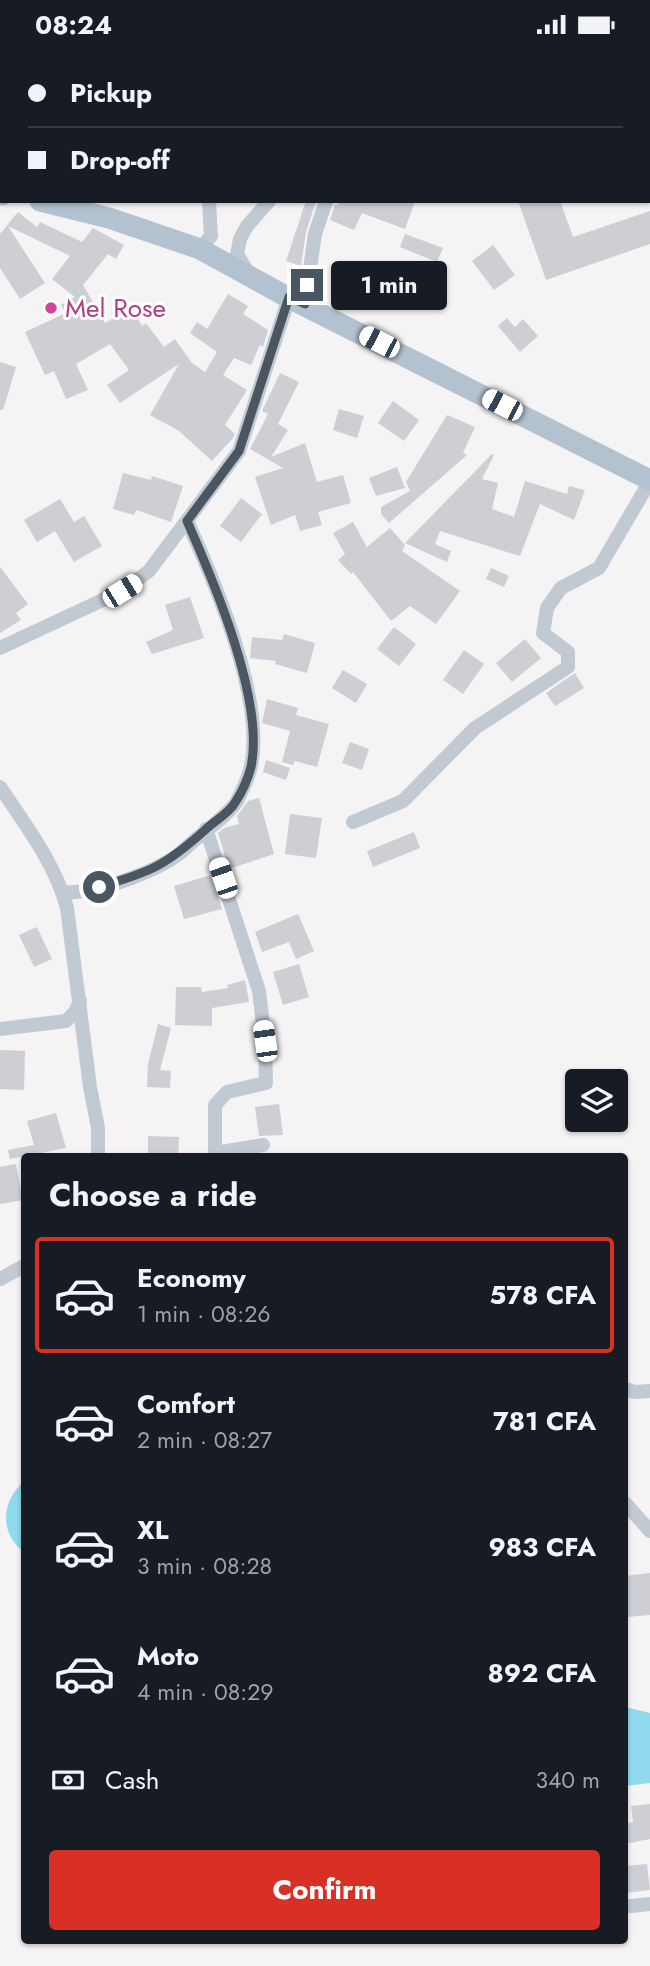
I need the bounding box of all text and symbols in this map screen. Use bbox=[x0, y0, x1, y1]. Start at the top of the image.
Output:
text: 08:24 bbox=[35, 6, 112, 44]
text: Pickup bbox=[70, 74, 152, 112]
text: Drop-off bbox=[70, 141, 170, 179]
callout: 1 min bbox=[332, 261, 447, 309]
text: 1 min bbox=[360, 268, 418, 302]
route end bbox=[291, 269, 323, 301]
place label: Mel Rose bbox=[65, 289, 166, 327]
marker: Mel Rose bbox=[43, 300, 59, 316]
car bbox=[356, 323, 403, 361]
car bbox=[479, 386, 526, 424]
car bbox=[99, 571, 146, 611]
car bbox=[207, 855, 240, 901]
route start bbox=[83, 871, 115, 903]
car bbox=[252, 1019, 279, 1063]
map controls bbox=[565, 1069, 628, 1132]
button: layers bbox=[565, 1069, 628, 1132]
text: Choose a ride bbox=[49, 1172, 257, 1218]
text: Economy bbox=[137, 1259, 246, 1297]
icon: car bbox=[53, 1264, 116, 1327]
text: 578 CFA bbox=[490, 1276, 596, 1314]
text: 1 min · 08:26 bbox=[137, 1297, 271, 1331]
text: Comfort bbox=[137, 1385, 235, 1423]
icon: car bbox=[53, 1390, 116, 1453]
text: 781 CFA bbox=[493, 1402, 596, 1440]
text: 2 min · 08:27 bbox=[137, 1423, 272, 1457]
text: XL bbox=[137, 1511, 169, 1549]
icon: car bbox=[53, 1516, 116, 1579]
text: 983 CFA bbox=[488, 1528, 596, 1566]
text: 3 min · 08:28 bbox=[137, 1549, 272, 1583]
text: Moto bbox=[137, 1637, 199, 1675]
icon: car bbox=[53, 1642, 116, 1705]
text: 892 CFA bbox=[488, 1654, 596, 1692]
text: 4 min · 08:29 bbox=[137, 1675, 274, 1709]
icon: cash bbox=[49, 1761, 87, 1799]
text: Cash bbox=[105, 1761, 159, 1799]
text: 340 m bbox=[535, 1763, 600, 1797]
button: Confirm bbox=[49, 1850, 600, 1930]

